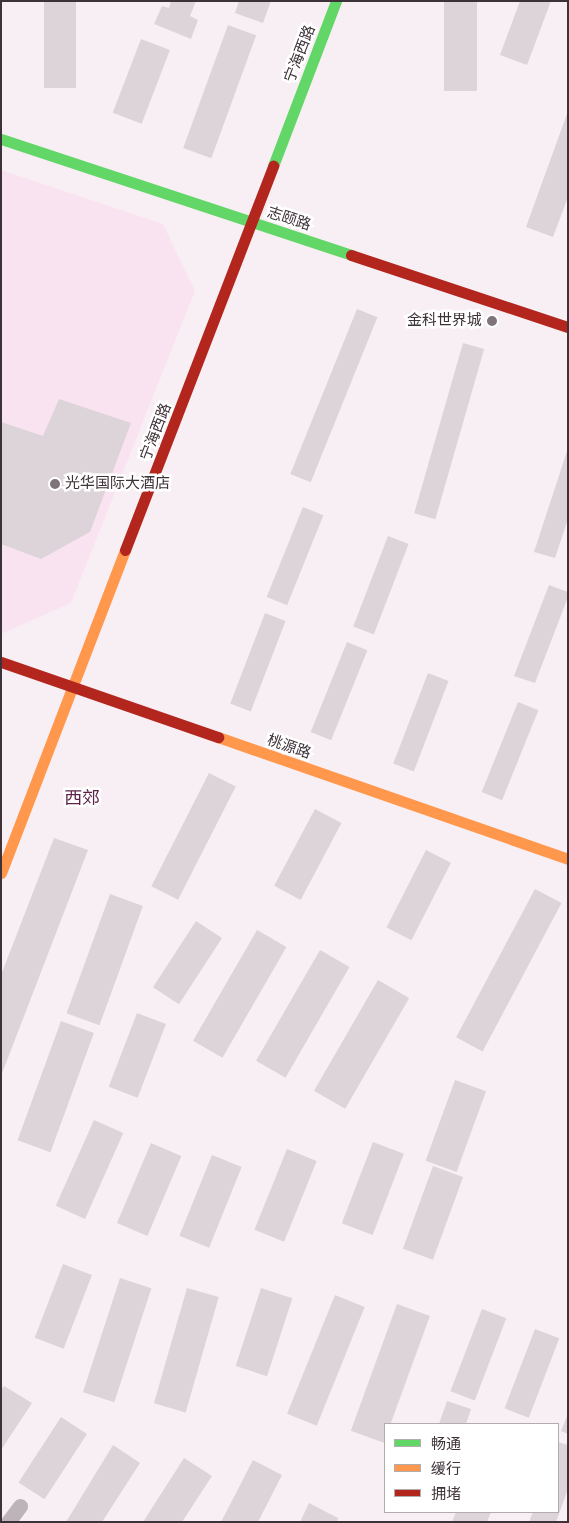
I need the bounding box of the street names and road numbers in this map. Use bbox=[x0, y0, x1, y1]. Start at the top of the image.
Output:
street label: 宁海西路 bbox=[281, 23, 319, 85]
street label: 志颐路 bbox=[265, 203, 313, 235]
street label: 宁海西路 bbox=[137, 401, 175, 463]
street label: 桃源路 bbox=[265, 731, 313, 763]

